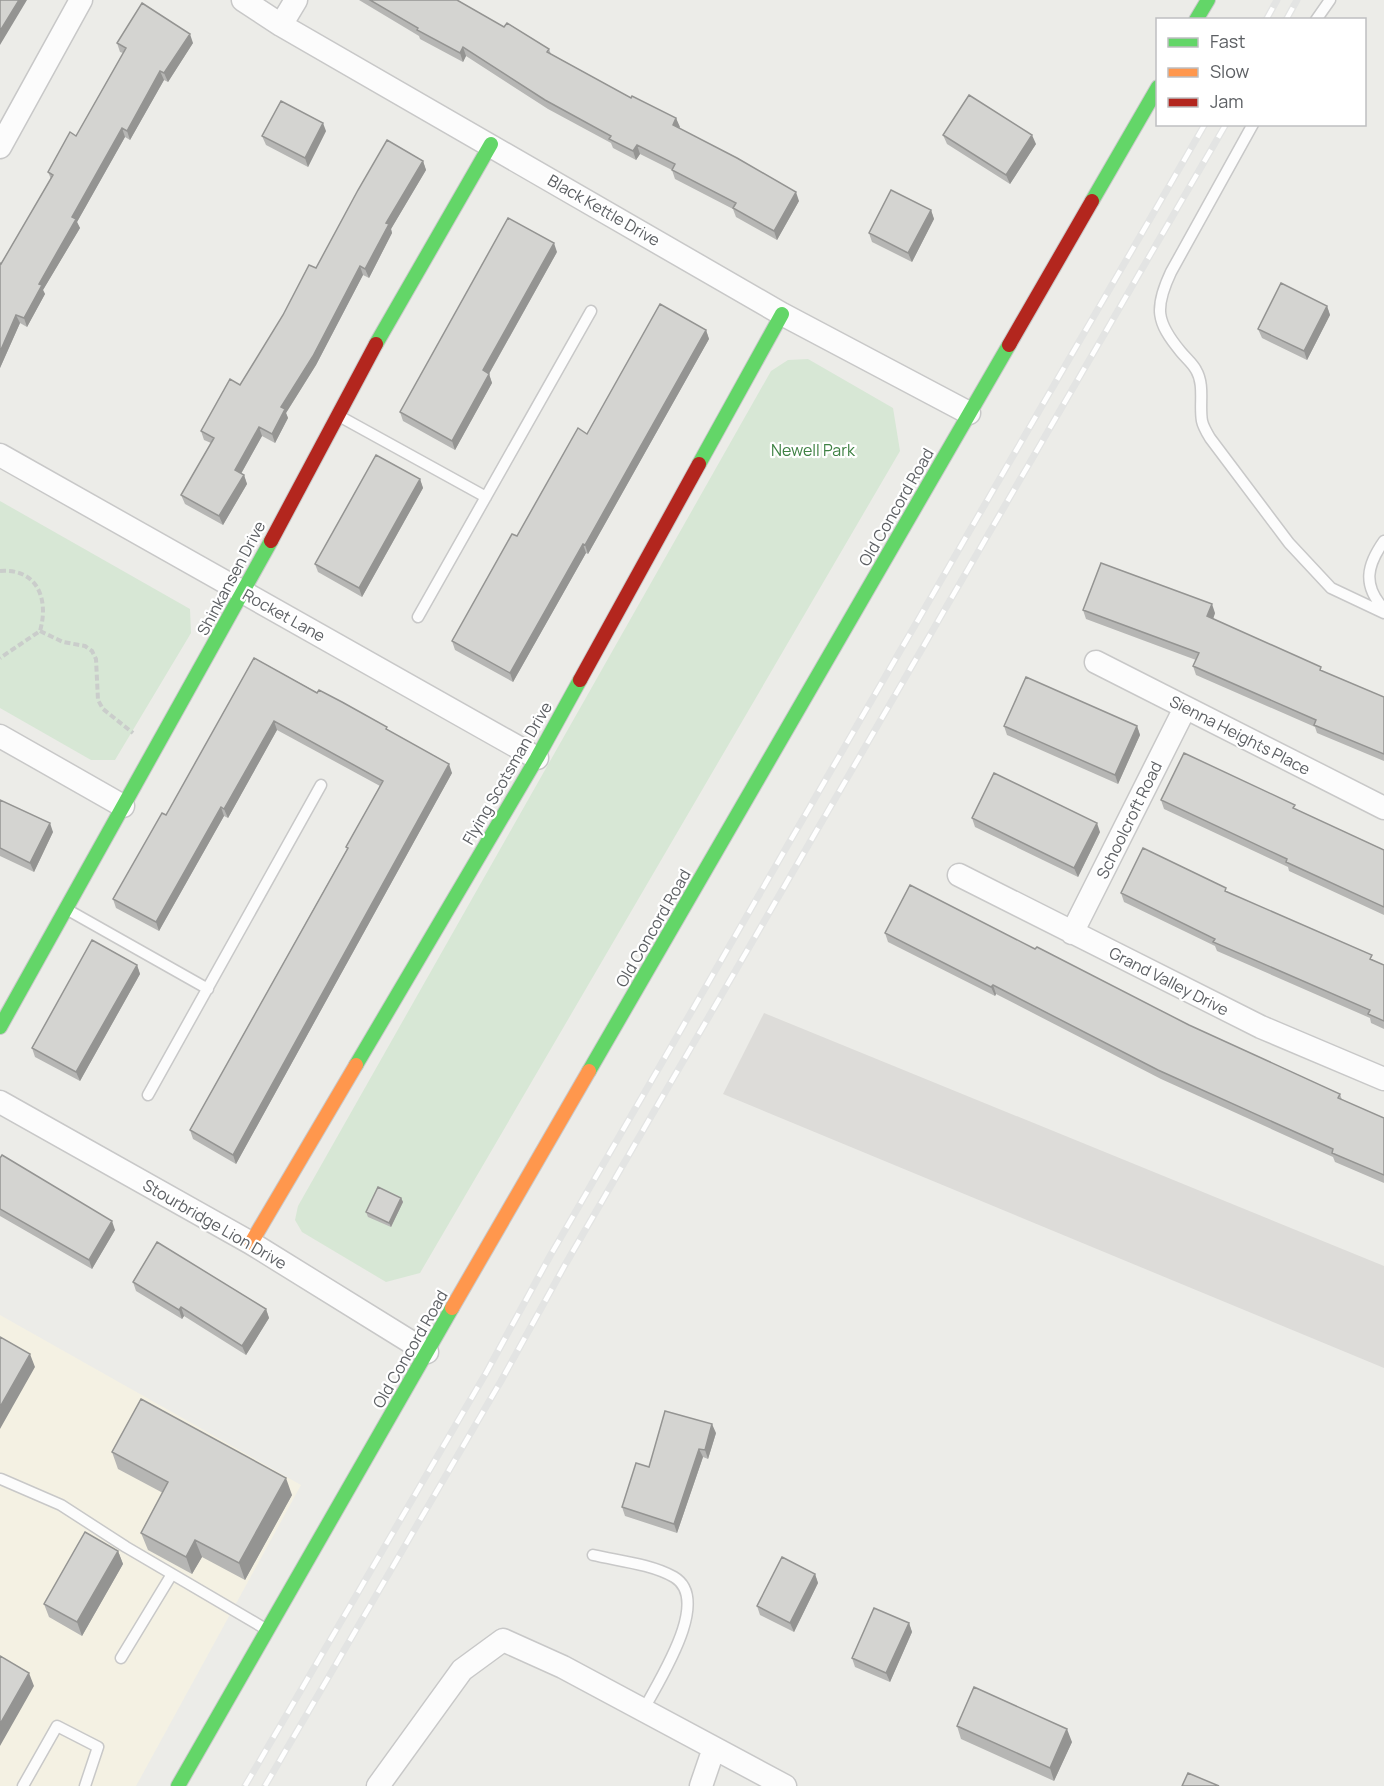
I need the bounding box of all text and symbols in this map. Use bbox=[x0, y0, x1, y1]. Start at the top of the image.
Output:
legend bbox=[1156, 18, 1366, 126]
text: Fast bbox=[1210, 29, 1245, 53]
text: Slow bbox=[1210, 59, 1250, 83]
text: Jam bbox=[1210, 89, 1244, 113]
street label: Black Kettle Drive bbox=[544, 169, 664, 251]
park label: Newell Park bbox=[771, 439, 856, 461]
street label: Old Concord Road bbox=[853, 444, 939, 570]
street label: Shinkansen Drive bbox=[192, 517, 270, 639]
street label: Rocket Lane bbox=[239, 583, 329, 647]
street label: Sienna Heights Place bbox=[1166, 690, 1314, 780]
street label: Flying Scotsman Drive bbox=[457, 698, 557, 848]
street label: Schoolcroft Road bbox=[1091, 758, 1167, 882]
street label: Old Concord Road bbox=[610, 865, 696, 991]
street label: Grand Valley Drive bbox=[1106, 941, 1232, 1021]
street label: Stourbridge Lion Drive bbox=[139, 1174, 291, 1274]
street label: Old Concord Road bbox=[367, 1286, 453, 1412]

